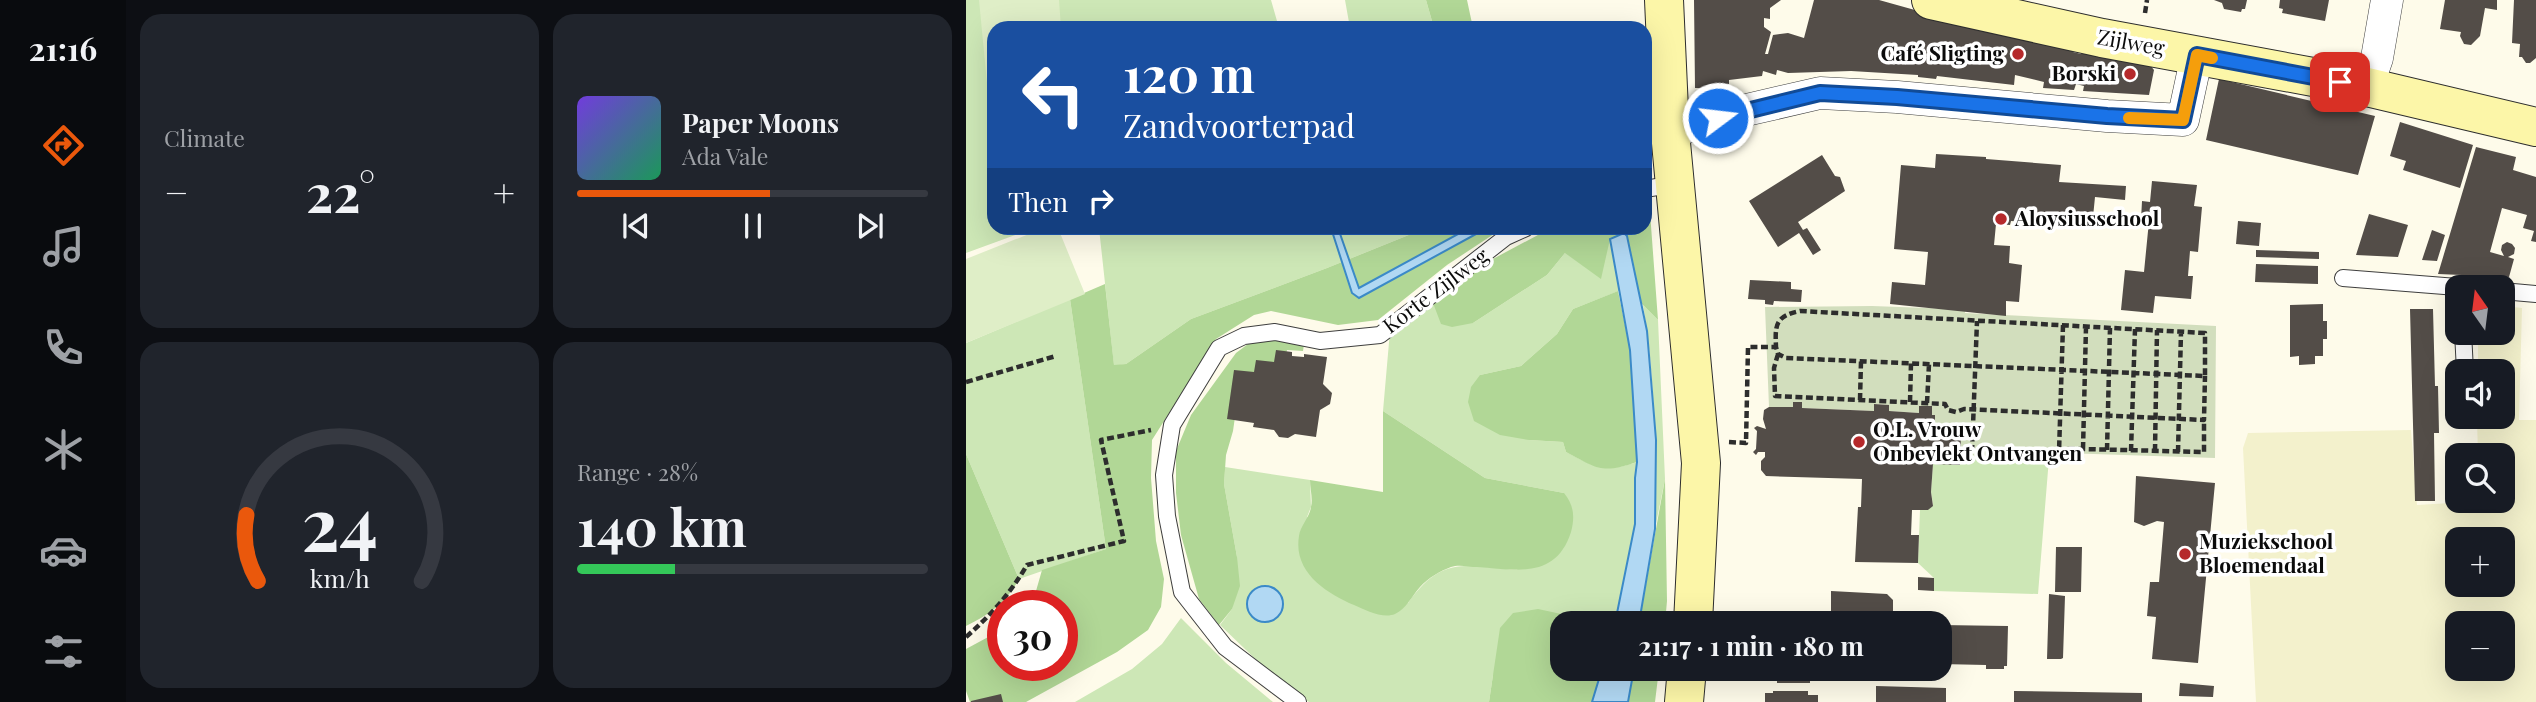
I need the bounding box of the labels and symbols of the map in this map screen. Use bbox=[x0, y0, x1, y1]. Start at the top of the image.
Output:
street label: Zijlweg bbox=[2095, 21, 2167, 61]
place label: Café Sligting bbox=[1881, 38, 2004, 66]
marker: Café Sligting bbox=[2010, 46, 2026, 62]
pin bbox=[2310, 52, 2370, 112]
place label: Borski bbox=[2052, 58, 2116, 86]
marker: Borski bbox=[2122, 66, 2138, 82]
position arrow bbox=[1681, 81, 1755, 155]
place label: Aloysiusschool bbox=[2014, 203, 2160, 231]
marker: Aloysiusschool bbox=[1993, 211, 2009, 227]
street label: Korte Zijlweg bbox=[1376, 240, 1493, 338]
north arrow bbox=[2445, 275, 2515, 345]
place label: O.L. Vrouw Onbevlekt Ontvangen bbox=[1873, 414, 2082, 466]
marker: O.L. Vrouw Onbevlekt Ontvangen bbox=[1851, 434, 1867, 450]
place label: Muziekschool Bloemendaal bbox=[2199, 526, 2334, 578]
marker: Muziekschool Bloemendaal bbox=[2177, 546, 2193, 562]
speed limit sign: 30 bbox=[987, 590, 1078, 681]

